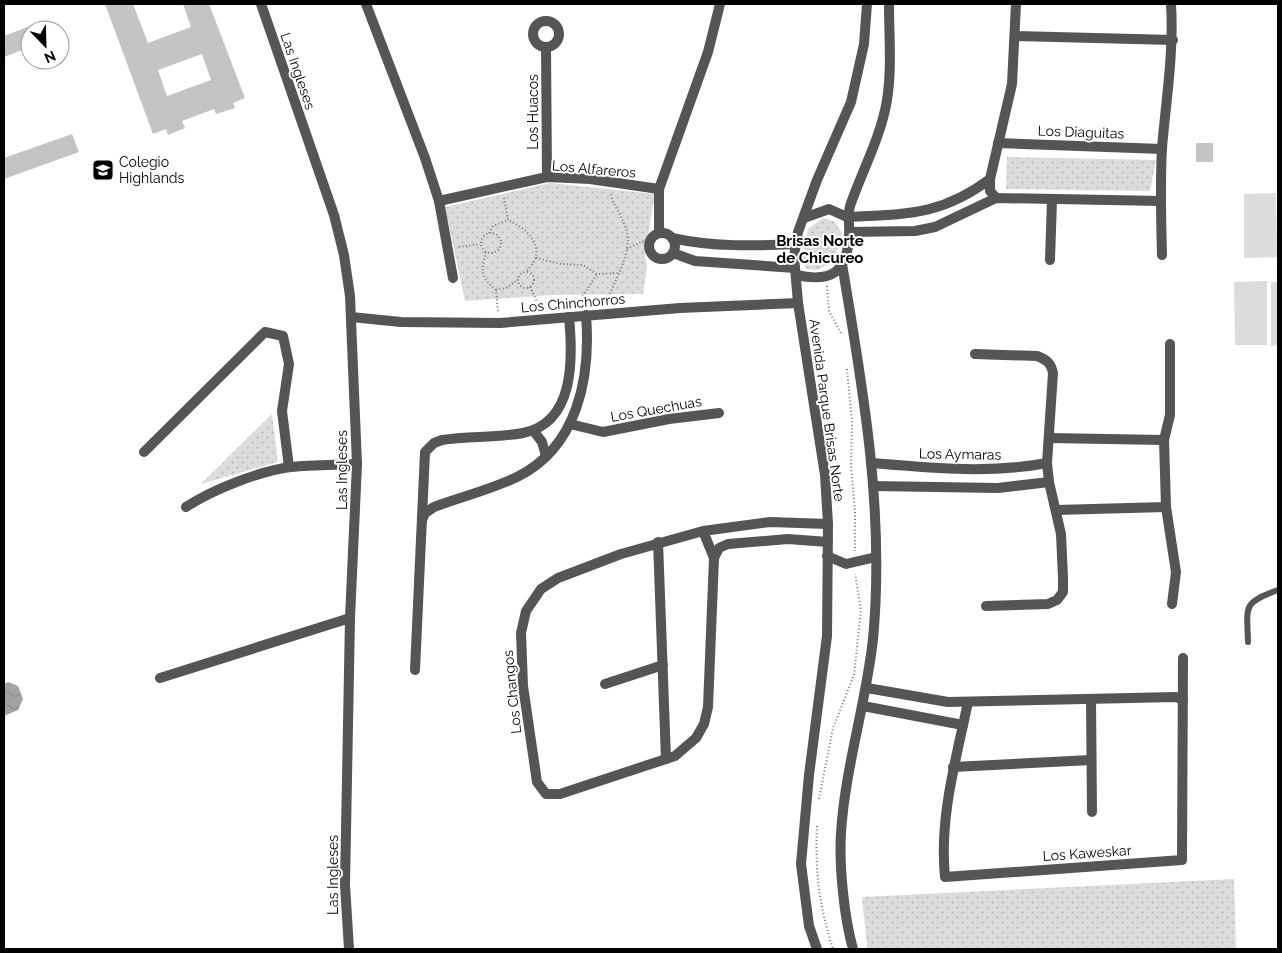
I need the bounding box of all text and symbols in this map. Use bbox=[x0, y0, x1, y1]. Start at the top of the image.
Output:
north arrow bbox=[20, 20, 70, 70]
street label: Las Ingleses bbox=[277, 30, 319, 112]
text: N bbox=[42, 48, 58, 66]
street label: Los Huacos bbox=[525, 74, 541, 150]
street label: Los Diaguitas bbox=[1038, 122, 1125, 142]
place label: Colegio Highlands bbox=[119, 154, 185, 186]
street label: Los Alfareros bbox=[551, 157, 637, 181]
school or university icon: Colegio Highlands bbox=[91, 158, 115, 182]
district label: Brisas Norte de Chicureo bbox=[776, 232, 864, 267]
street label: Los Chinchorros bbox=[520, 290, 626, 316]
street label: Avenida Parque Brisas Norte bbox=[806, 318, 848, 502]
street label: Los Quechuas bbox=[609, 393, 703, 425]
street label: Las Ingleses bbox=[334, 430, 350, 510]
street label: Los Aymaras bbox=[919, 445, 1002, 463]
street label: Los Changos bbox=[500, 649, 524, 735]
street label: Las Ingleses bbox=[325, 835, 341, 915]
street label: Los Kaweskar bbox=[1042, 842, 1132, 864]

